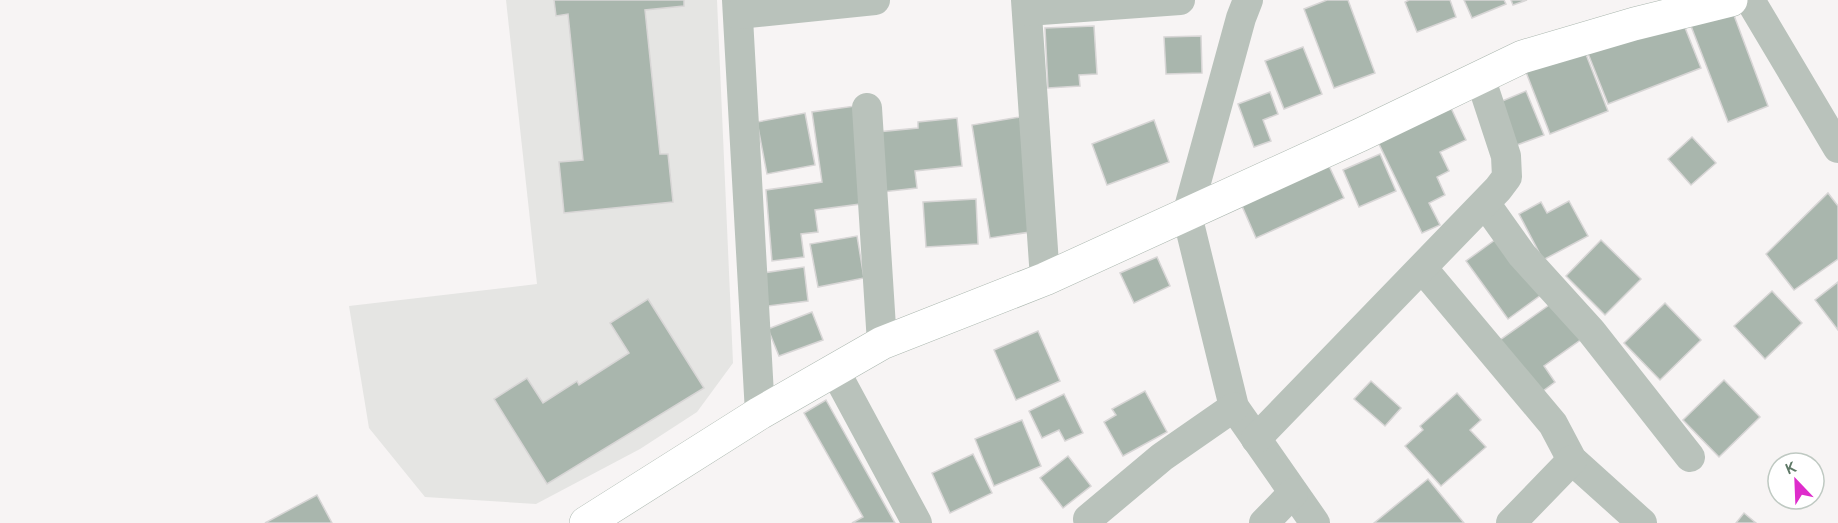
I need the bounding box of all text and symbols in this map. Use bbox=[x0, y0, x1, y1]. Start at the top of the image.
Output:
north arrow bbox=[1766, 451, 1826, 511]
text: K bbox=[1782, 457, 1799, 478]

